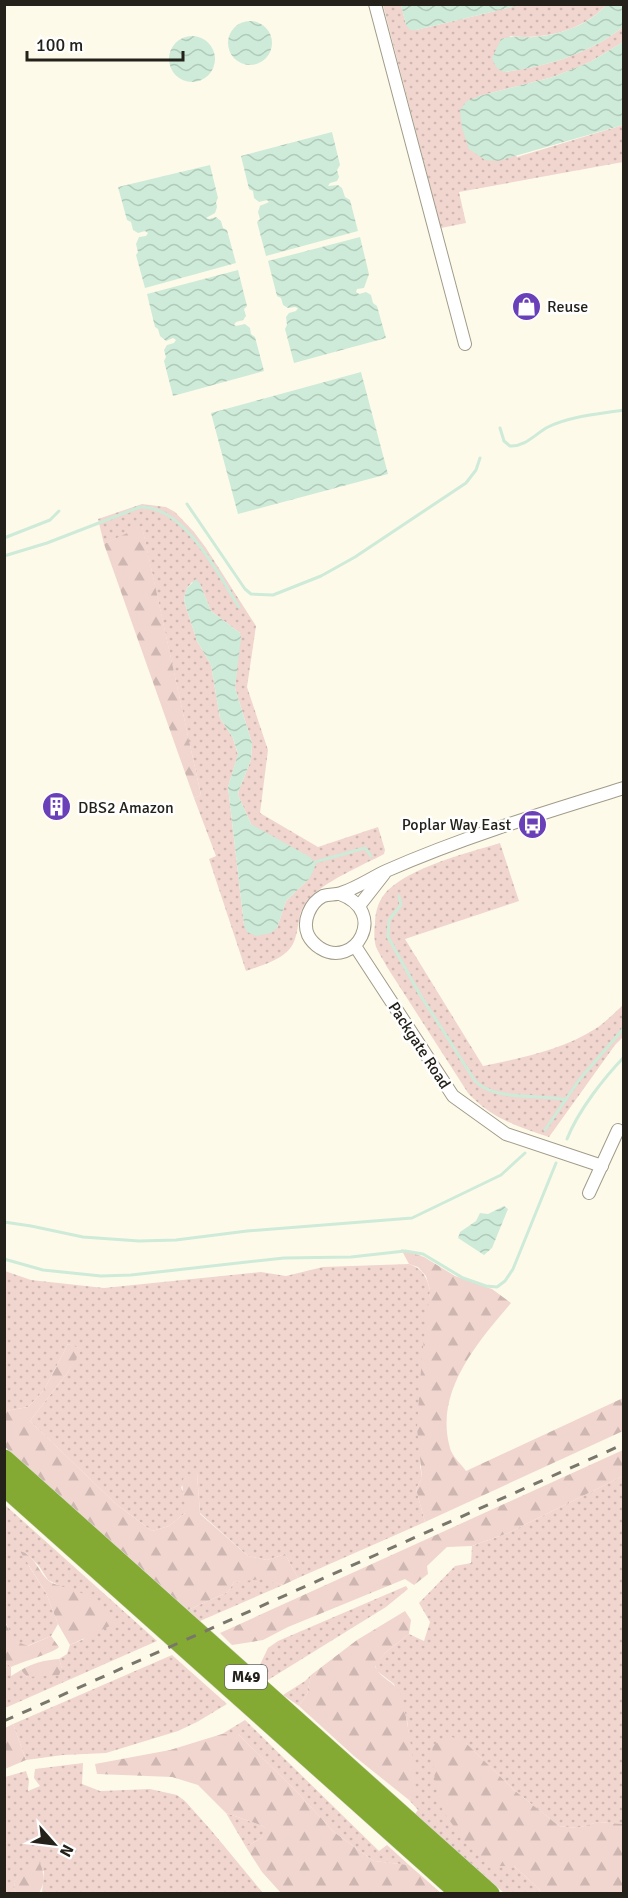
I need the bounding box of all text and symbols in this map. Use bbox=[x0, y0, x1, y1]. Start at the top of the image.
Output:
scale bar bbox=[27, 24, 183, 62]
text: 100 m bbox=[36, 34, 83, 56]
shop icon: Reuse bbox=[510, 290, 542, 322]
place label: Reuse bbox=[547, 297, 588, 317]
building icon: DBS2 Amazon bbox=[41, 791, 73, 823]
place label: DBS2 Amazon bbox=[78, 798, 174, 818]
bus stop icon: Poplar Way East bbox=[516, 808, 548, 840]
place label: Poplar Way East bbox=[402, 815, 511, 835]
street label: Packgate Road bbox=[384, 998, 455, 1093]
road number: M49 bbox=[225, 1665, 267, 1689]
north arrow bbox=[24, 1814, 84, 1874]
text: N bbox=[55, 1841, 78, 1860]

